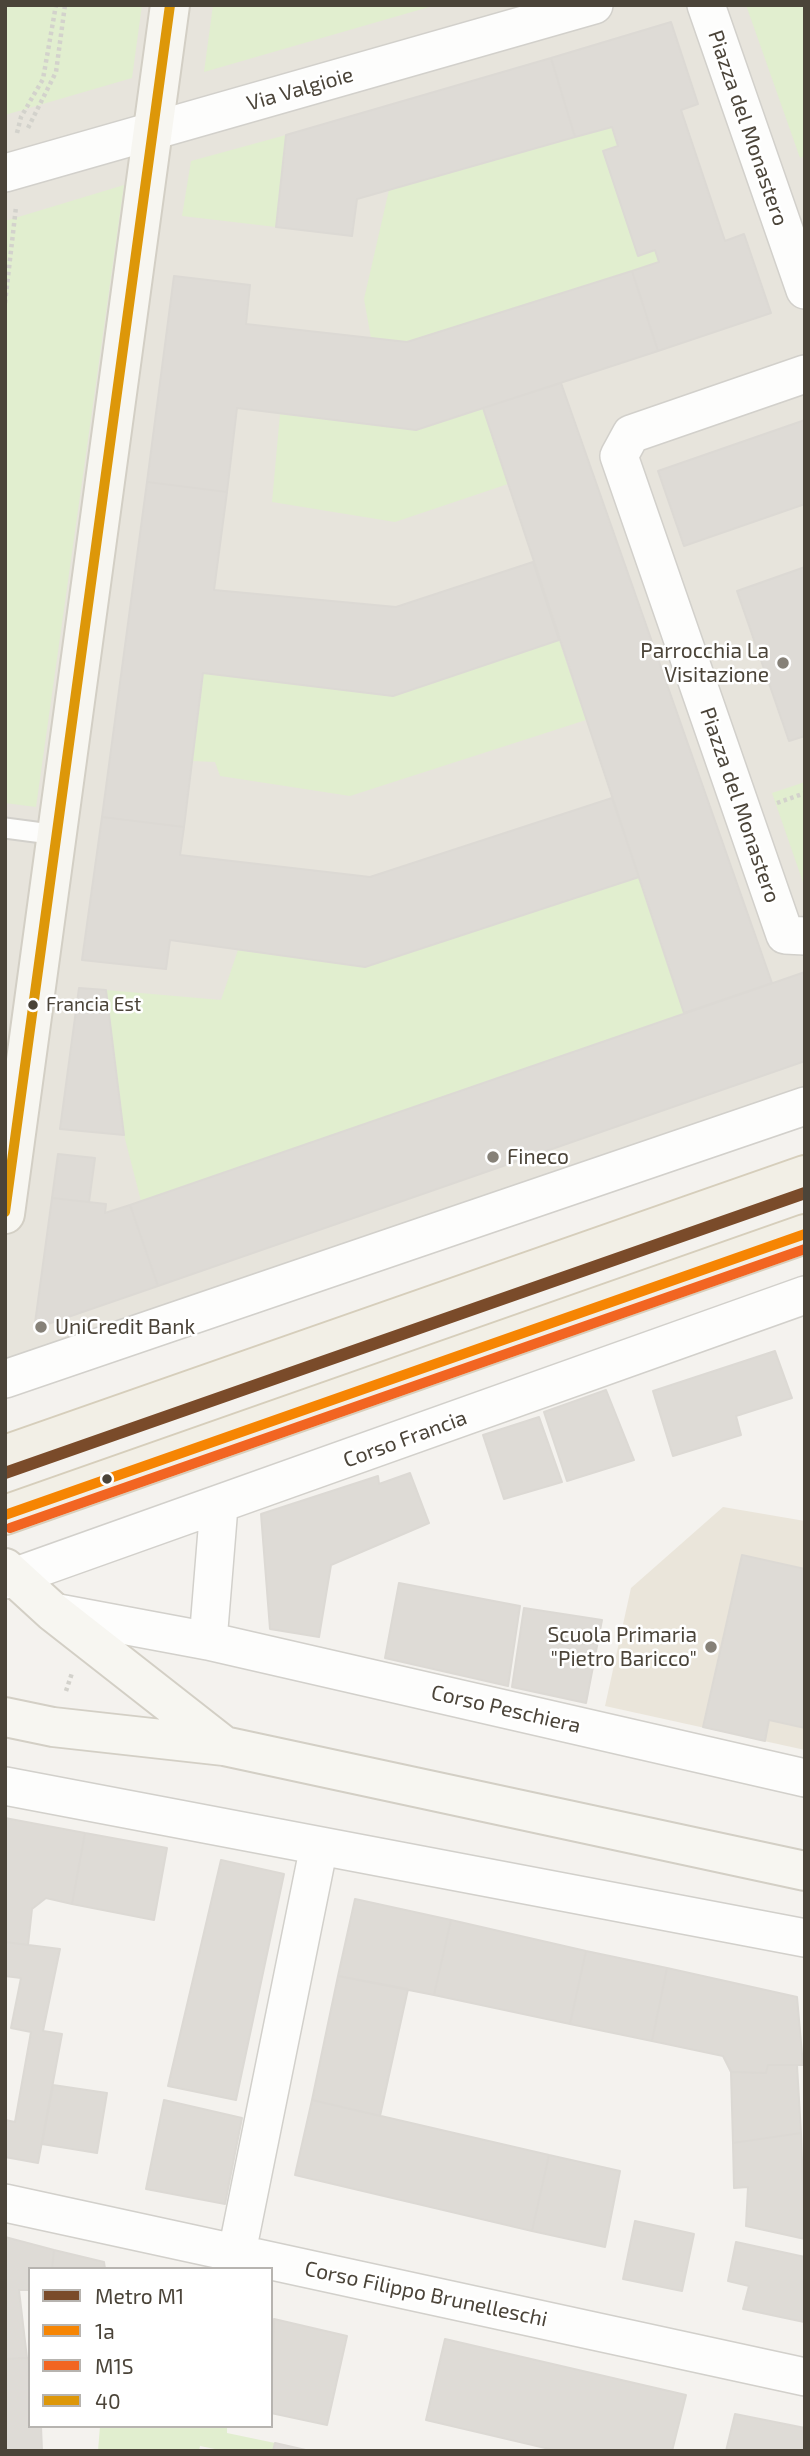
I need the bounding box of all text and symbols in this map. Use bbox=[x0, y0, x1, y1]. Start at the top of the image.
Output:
street label: Piazza del Monastero bbox=[703, 27, 793, 229]
street label: Via Valgioie bbox=[244, 62, 356, 116]
place label: Parrocchia La Visitazione bbox=[640, 638, 769, 688]
marker: Parrocchia La Visitazione bbox=[775, 655, 791, 671]
street label: Piazza del Monastero bbox=[695, 704, 785, 906]
place label: Francia Est bbox=[46, 994, 141, 1016]
marker: Francia Est bbox=[26, 998, 40, 1012]
place label: Fineco bbox=[507, 1144, 569, 1170]
marker: Fineco bbox=[485, 1149, 501, 1165]
place label: UniCredit Bank bbox=[55, 1314, 195, 1340]
marker: UniCredit Bank bbox=[33, 1319, 49, 1335]
street label: Corso Francia bbox=[340, 1405, 470, 1473]
unlabelled marker bbox=[100, 1472, 114, 1486]
place label: Scuola Primaria "Pietro Baricco" bbox=[548, 1622, 697, 1672]
marker: Scuola Primaria "Pietro Baricco" bbox=[703, 1639, 719, 1655]
street label: Corso Peschiera bbox=[429, 1680, 583, 1738]
street label: Corso Filippo Brunelleschi bbox=[302, 2256, 550, 2332]
legend bbox=[28, 2267, 273, 2428]
text: Metro M1 bbox=[95, 2283, 184, 2308]
text: 1a bbox=[95, 2318, 115, 2343]
text: M1S bbox=[95, 2353, 134, 2378]
text: 40 bbox=[95, 2388, 121, 2413]

